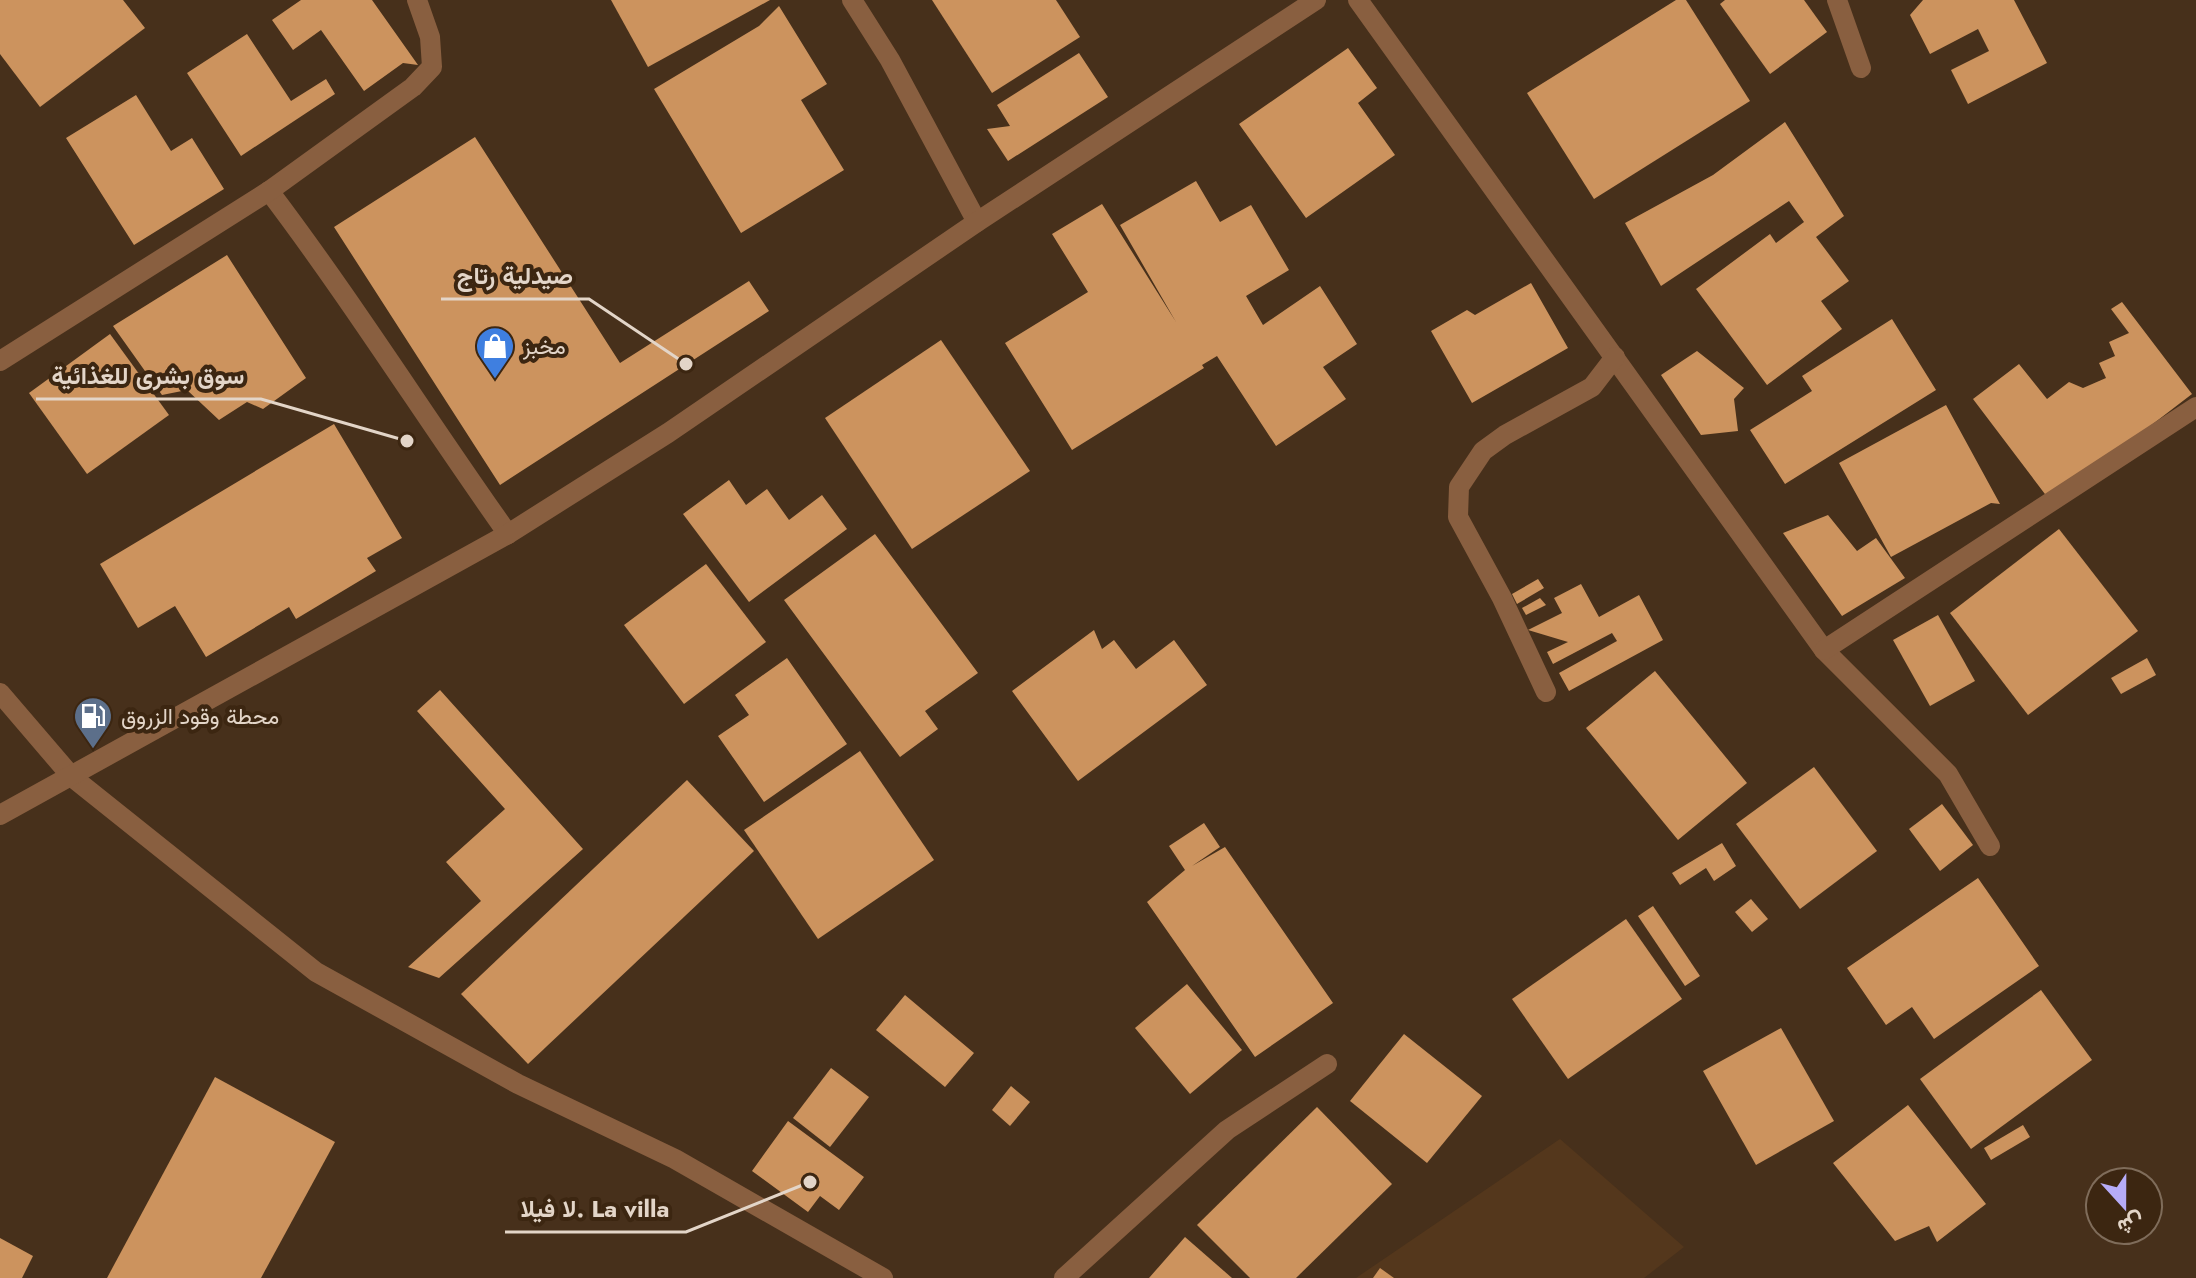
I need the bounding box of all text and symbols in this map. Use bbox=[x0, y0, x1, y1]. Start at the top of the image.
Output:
callout: صيدلية رتاج bbox=[441, 251, 589, 299]
text: صيدلية رتاج bbox=[457, 258, 573, 293]
shop icon: مخبز bbox=[474, 325, 516, 380]
place label: مخبز bbox=[522, 330, 566, 362]
callout: سوق بشرى للغذائية bbox=[36, 351, 261, 399]
text: سوق بشرى للغذائية bbox=[52, 358, 244, 393]
fuel station icon: محطة وقود الزروق bbox=[72, 695, 114, 750]
place label: محطة وقود الزروق bbox=[121, 700, 279, 732]
north arrow bbox=[2084, 1166, 2164, 1246]
callout: لا فيلا. La villa bbox=[505, 1184, 686, 1232]
text: لا فيلا. La villa bbox=[521, 1191, 669, 1226]
text: ش bbox=[2113, 1205, 2149, 1244]

